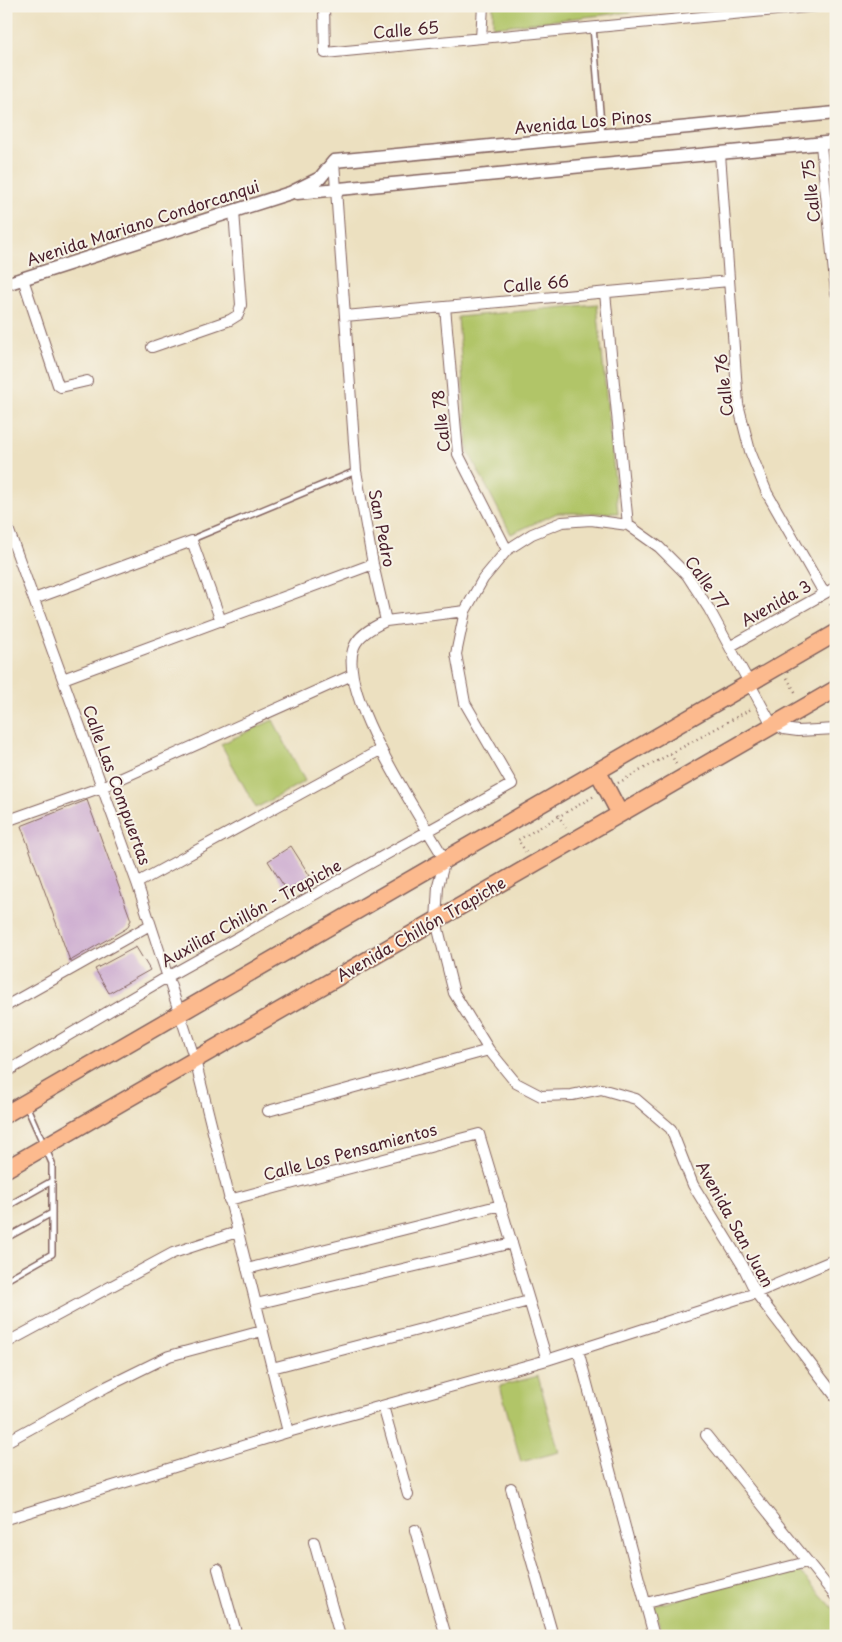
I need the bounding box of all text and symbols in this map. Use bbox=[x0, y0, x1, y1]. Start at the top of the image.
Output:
street label: Calle 65 bbox=[372, 14, 440, 44]
street label: Avenida Los Pinos bbox=[513, 103, 652, 139]
street label: Calle 75 bbox=[795, 158, 825, 224]
street label: Avenida Mariano Condorcanqui bbox=[23, 173, 262, 271]
street label: Calle 66 bbox=[502, 268, 570, 298]
street label: Calle 76 bbox=[708, 353, 738, 418]
street label: Calle 78 bbox=[425, 389, 455, 454]
street label: San Pedro bbox=[364, 487, 402, 569]
street label: Calle 77 bbox=[680, 550, 736, 615]
street label: Avenida 3 bbox=[736, 573, 815, 631]
street label: Calle Las Compuertas bbox=[78, 701, 158, 868]
street label: Auxiliar Chillón - Trapiche bbox=[156, 852, 345, 972]
street label: Avenida Chillón Trapiche bbox=[331, 870, 510, 986]
street label: Calle Los Pensamientos bbox=[260, 1116, 439, 1186]
street label: Avenida San Juan bbox=[691, 1156, 781, 1291]

